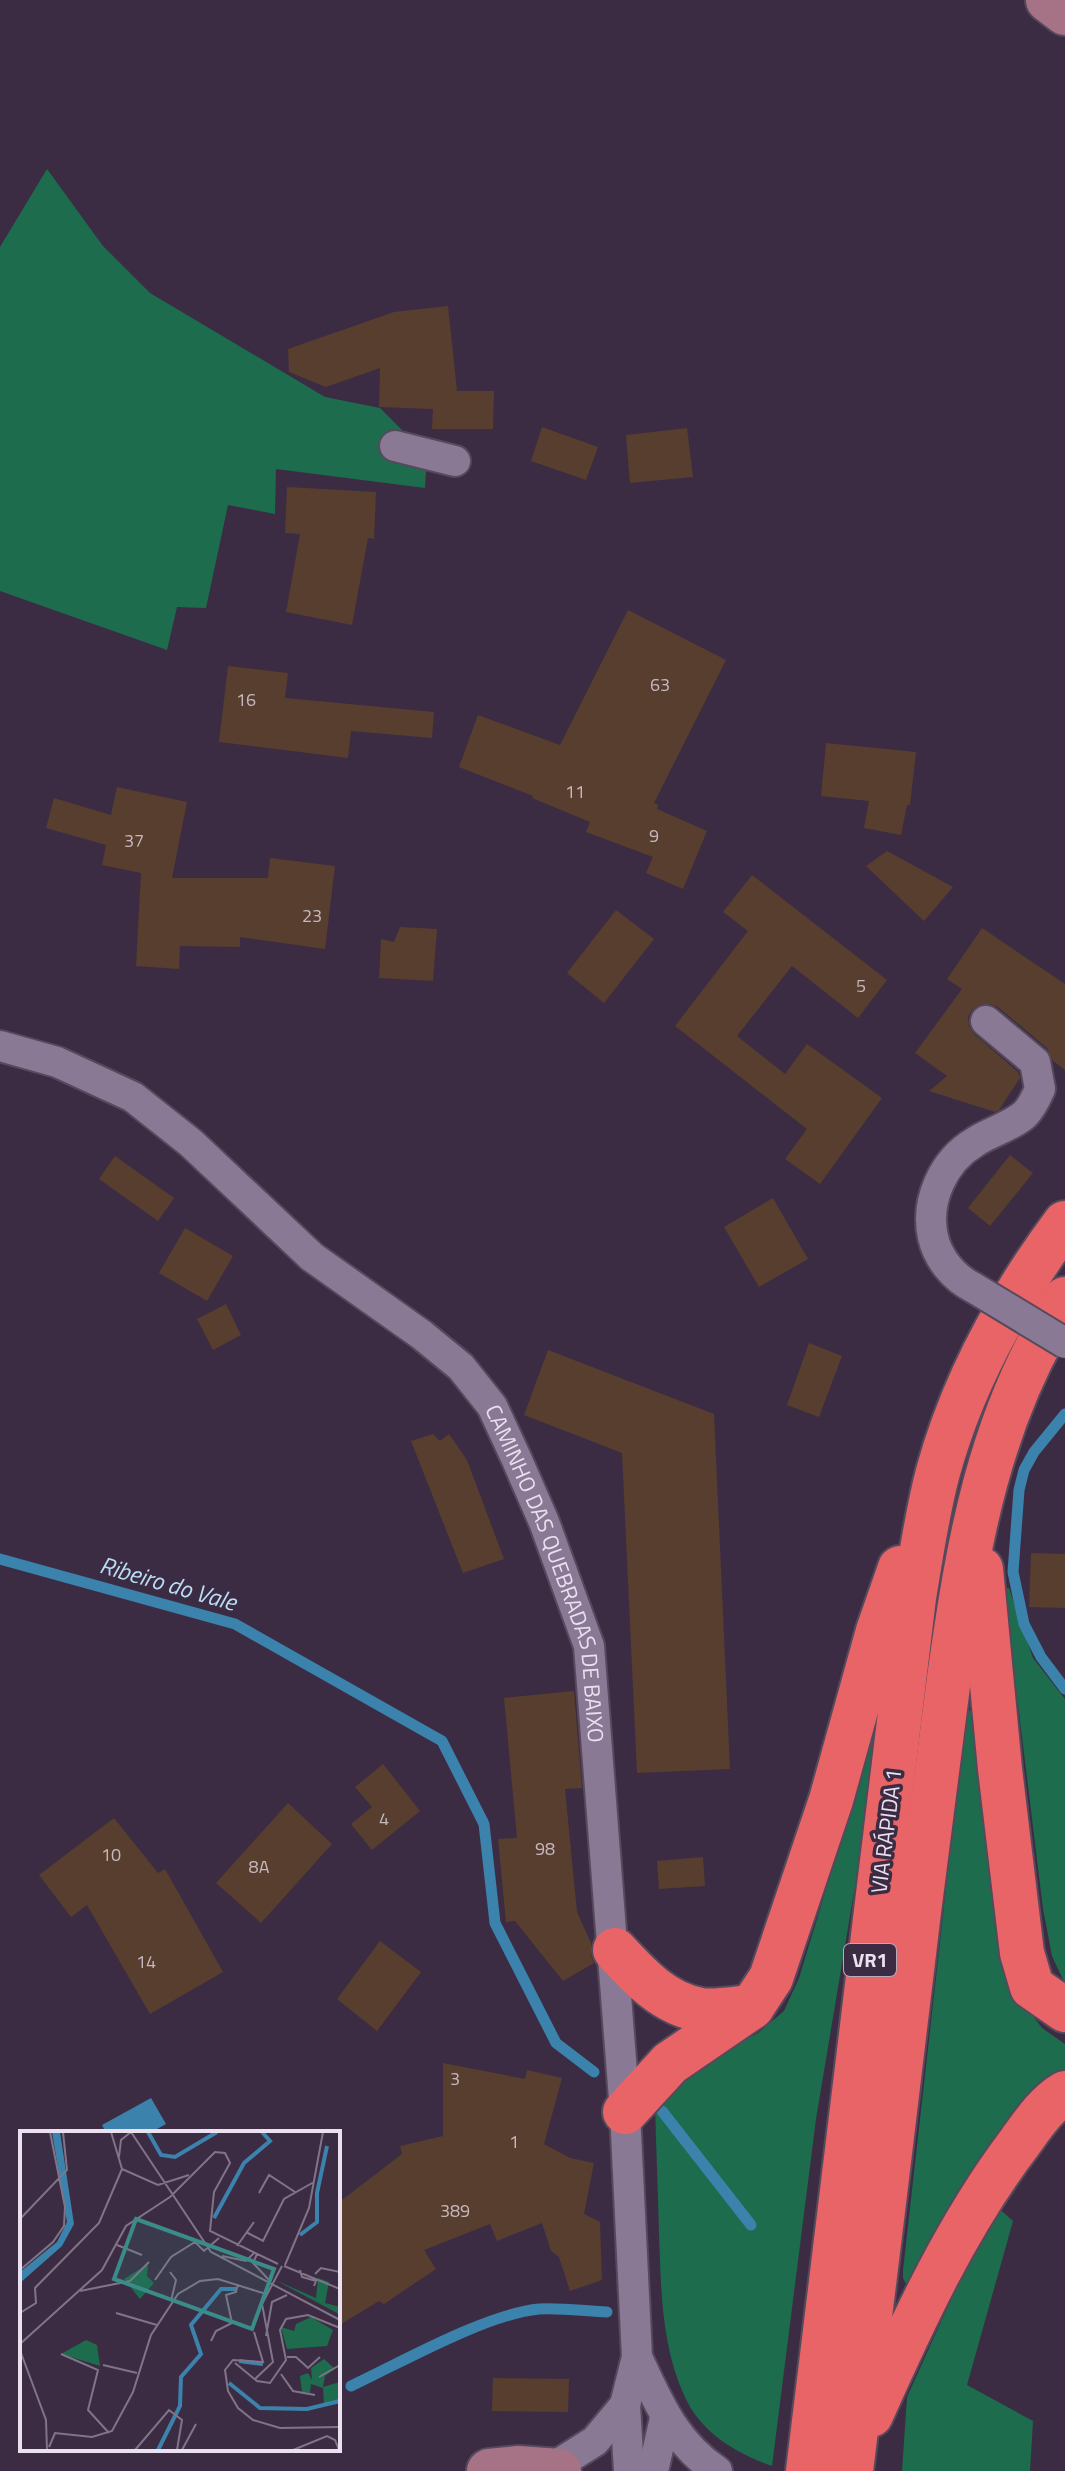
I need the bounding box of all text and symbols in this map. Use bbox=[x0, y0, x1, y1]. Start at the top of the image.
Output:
house number: 63 bbox=[650, 671, 670, 698]
house number: 16 bbox=[236, 686, 256, 713]
house number: 11 bbox=[565, 778, 585, 805]
house number: 9 bbox=[649, 822, 659, 849]
house number: 37 bbox=[124, 827, 144, 854]
house number: 23 bbox=[302, 902, 322, 929]
house number: 5 bbox=[856, 972, 866, 999]
street label: CAMINHO DAS QUEBRADAS DE BAIXO bbox=[476, 1399, 613, 1744]
water label: Ribeiro do Vale bbox=[96, 1546, 243, 1620]
street label: VIA RÁPIDA 1 bbox=[861, 1767, 911, 1895]
house number: 4 bbox=[379, 1805, 389, 1832]
house number: 98 bbox=[535, 1835, 555, 1862]
house number: 10 bbox=[101, 1841, 121, 1868]
house number: 8A bbox=[249, 1853, 270, 1880]
road number: VR1 bbox=[844, 1944, 896, 1976]
house number: 14 bbox=[136, 1948, 156, 1975]
house number: 3 bbox=[450, 2065, 460, 2092]
house number: 1 bbox=[509, 2128, 519, 2155]
inset map bbox=[20, 2131, 340, 2451]
house number: 389 bbox=[440, 2197, 470, 2224]

